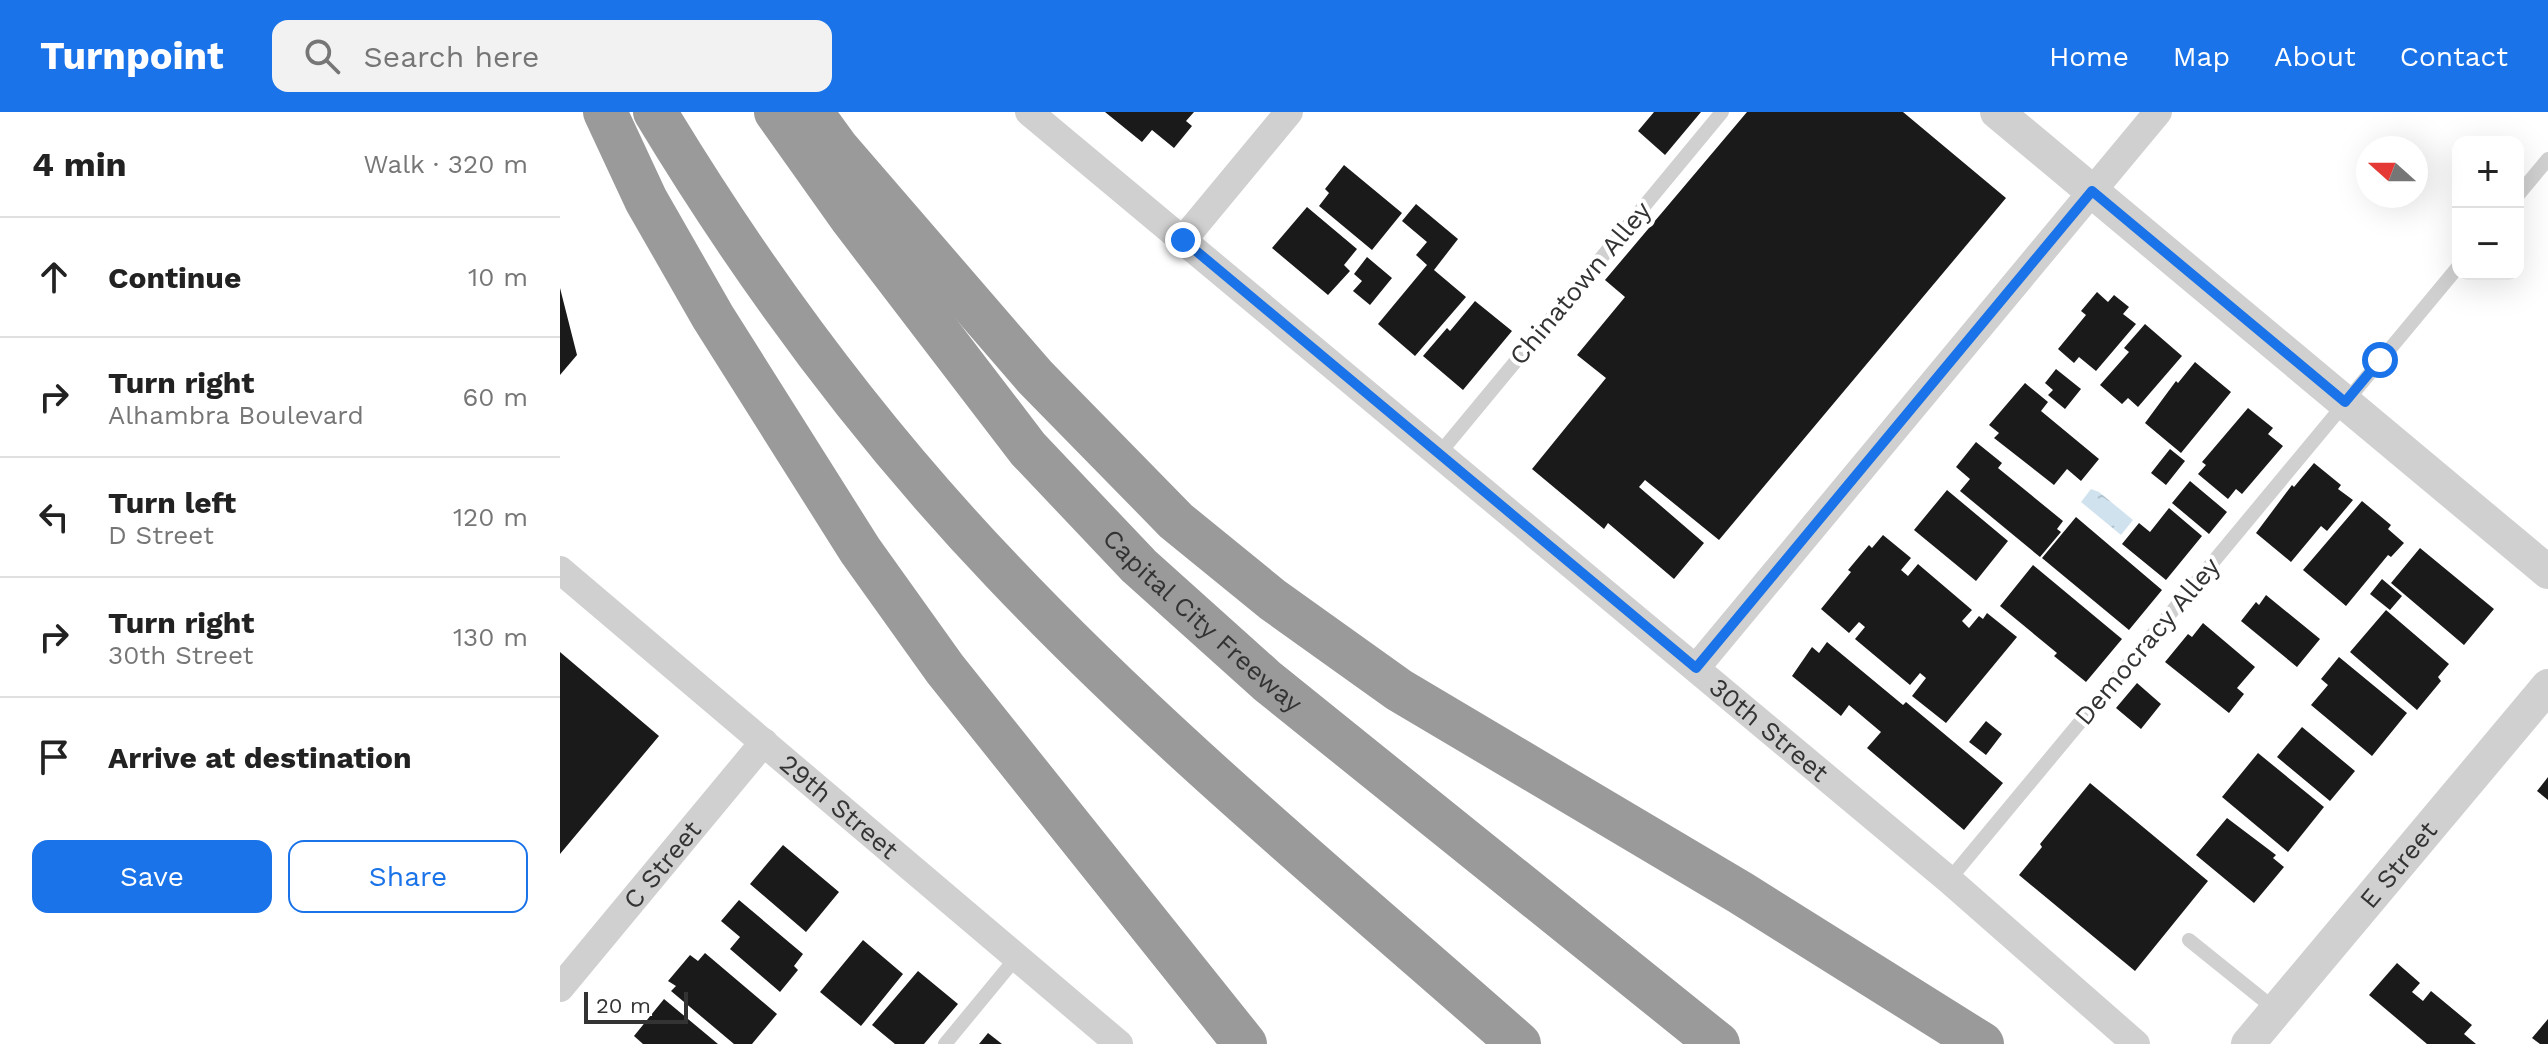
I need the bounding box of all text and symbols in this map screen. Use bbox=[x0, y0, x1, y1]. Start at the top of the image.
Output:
search box bbox=[272, 20, 832, 92]
text: Turnpoint bbox=[40, 34, 224, 78]
icon: search bbox=[300, 34, 344, 78]
text: Search here bbox=[364, 39, 539, 74]
text: Home bbox=[2049, 40, 2129, 73]
text: Map bbox=[2173, 40, 2230, 73]
text: About bbox=[2274, 40, 2356, 73]
text: Contact bbox=[2400, 40, 2508, 73]
north arrow bbox=[2356, 136, 2428, 208]
map controls bbox=[2452, 136, 2524, 280]
button: + bbox=[2452, 136, 2524, 208]
text: 4 min bbox=[32, 144, 127, 184]
text: Walk · 320 m bbox=[363, 149, 528, 179]
street label: Chinatown Alley bbox=[1503, 195, 1657, 371]
button: − bbox=[2452, 208, 2524, 280]
route end bbox=[1165, 222, 1201, 258]
icon: ahead bbox=[32, 255, 76, 299]
text: Continue bbox=[108, 260, 241, 295]
text: 10 m bbox=[468, 262, 528, 292]
route start bbox=[2362, 342, 2398, 378]
text: Turn right bbox=[108, 365, 254, 400]
icon: right bbox=[32, 375, 76, 419]
text: 60 m bbox=[462, 382, 528, 412]
text: Alhambra Boulevard bbox=[108, 400, 364, 430]
text: Turn left bbox=[108, 485, 236, 520]
icon: left bbox=[32, 495, 76, 539]
text: 120 m bbox=[453, 502, 528, 532]
text: D Street bbox=[108, 520, 214, 550]
street label: Capital City Freeway bbox=[1097, 523, 1309, 719]
street label: Democracy Alley bbox=[2068, 551, 2226, 731]
text: Turn right bbox=[108, 605, 254, 640]
icon: right bbox=[32, 615, 76, 659]
text: 130 m bbox=[453, 622, 528, 652]
text: 30th Street bbox=[108, 640, 253, 670]
street label: 30th Street bbox=[1704, 672, 1835, 788]
icon: arrive bbox=[32, 735, 76, 779]
text: Arrive at destination bbox=[108, 740, 412, 775]
street label: 29th Street bbox=[774, 748, 904, 865]
street label: C Street bbox=[617, 815, 707, 915]
street label: E Street bbox=[2353, 815, 2443, 914]
button: Save bbox=[32, 840, 272, 913]
button: Share bbox=[288, 840, 528, 913]
scale bar bbox=[584, 988, 688, 1024]
text: 20 m bbox=[596, 993, 651, 1018]

